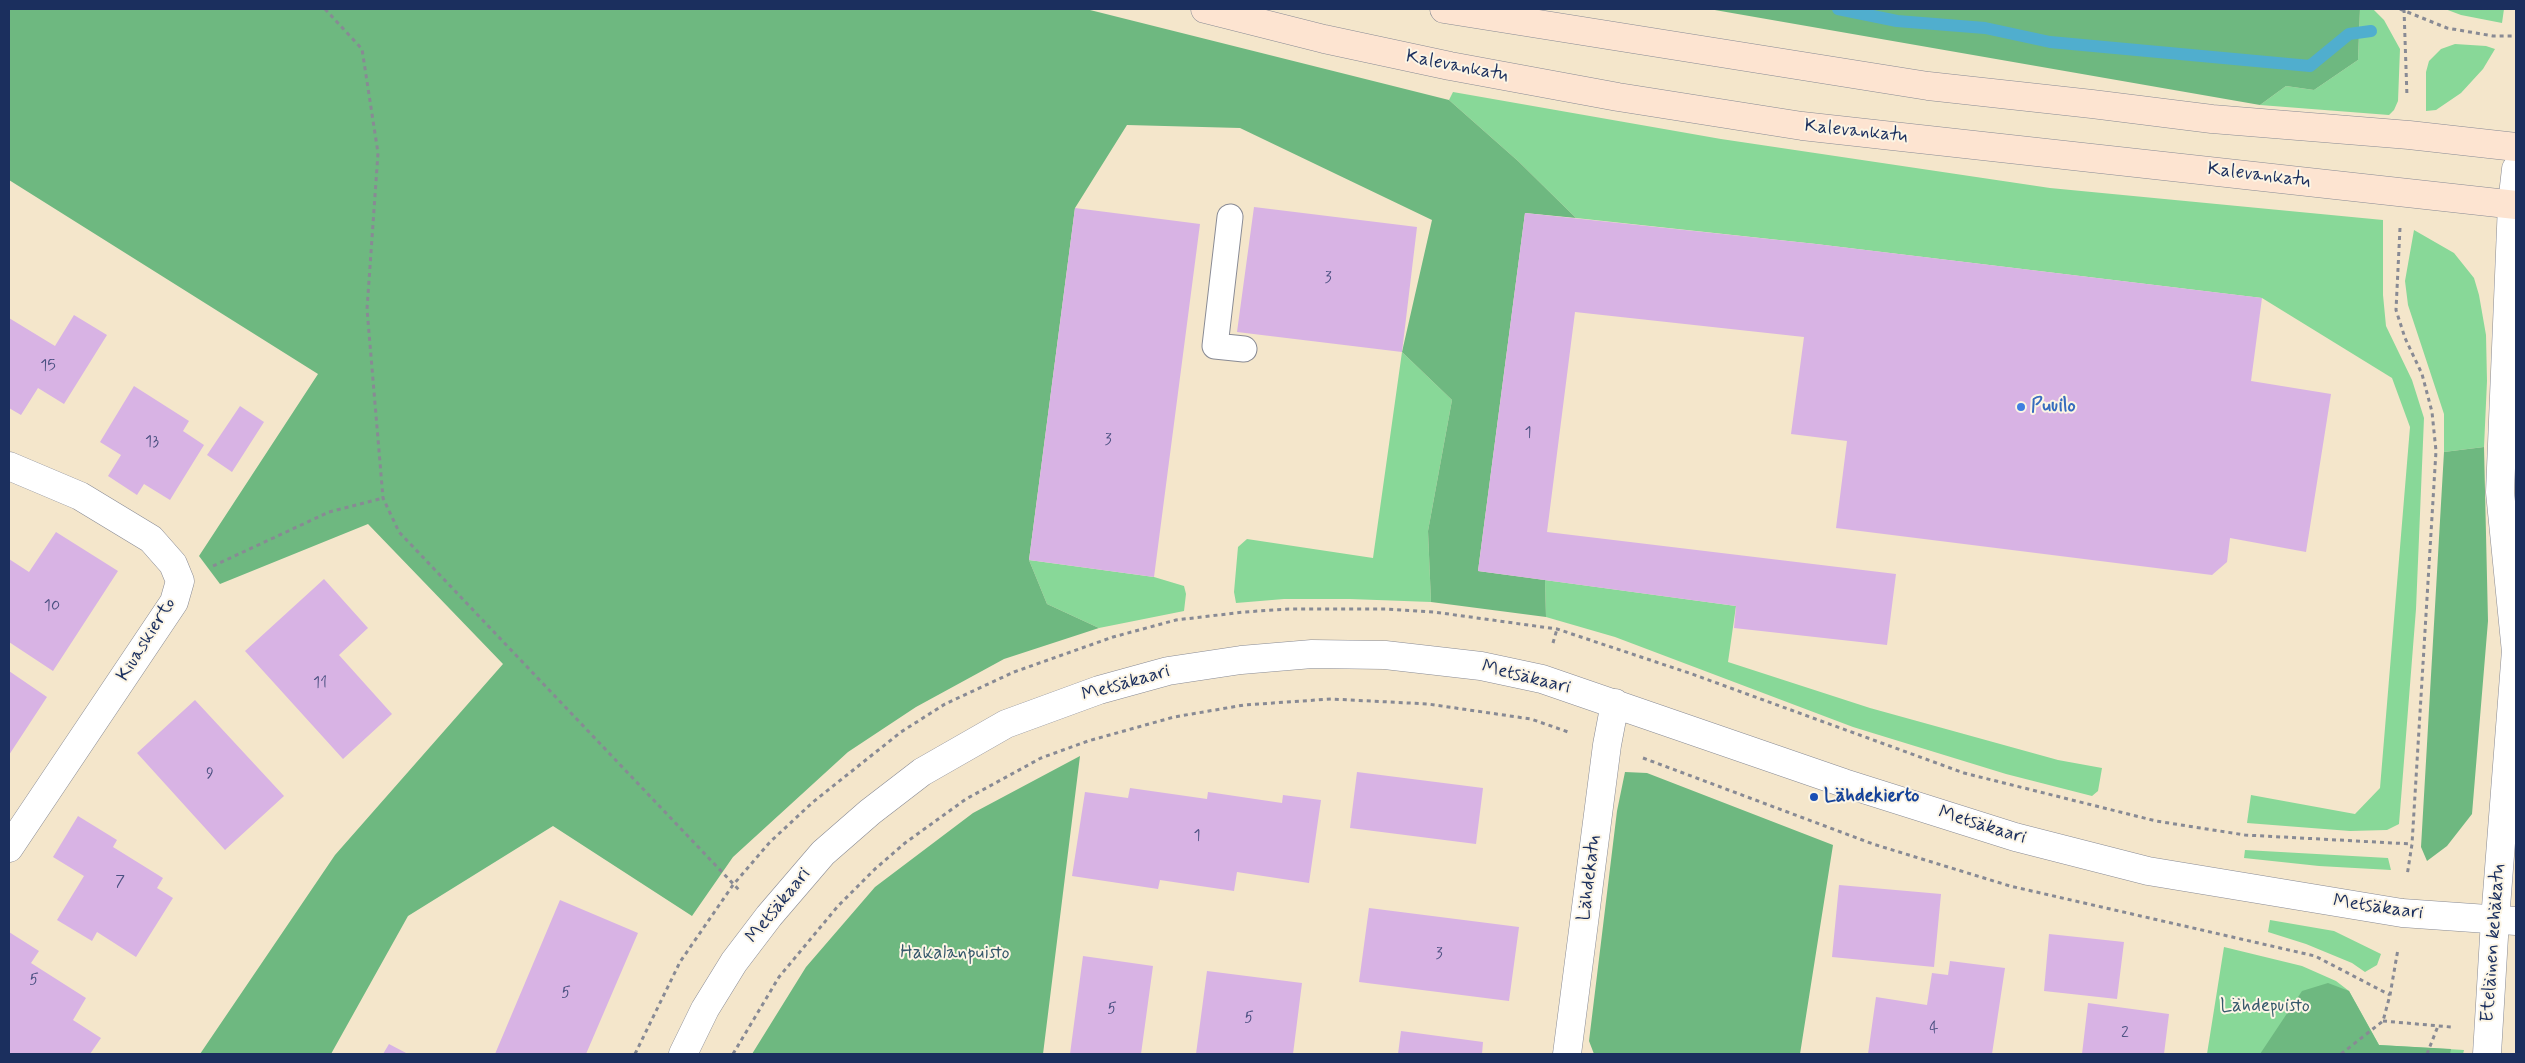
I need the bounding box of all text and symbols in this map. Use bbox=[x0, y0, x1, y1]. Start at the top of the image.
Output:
street label: Kalevankatu bbox=[1404, 46, 1510, 88]
street label: Kalevankatu bbox=[1803, 115, 1909, 149]
street label: Kalevankatu bbox=[2206, 158, 2312, 194]
house number: 3 bbox=[1324, 269, 1332, 289]
house number: 15 bbox=[40, 357, 56, 377]
place label: Puuilo bbox=[2031, 396, 2076, 418]
marker: Puuilo bbox=[2015, 401, 2027, 413]
house number: 1 bbox=[1524, 424, 1532, 444]
house number: 3 bbox=[1104, 431, 1112, 451]
house number: 13 bbox=[145, 433, 159, 453]
street label: Kiuaskierto bbox=[112, 594, 182, 686]
house number: 10 bbox=[44, 597, 60, 617]
street label: Metsäkaari bbox=[1479, 656, 1573, 700]
street label: Metsäkaari bbox=[1079, 661, 1173, 707]
house number: 11 bbox=[313, 674, 327, 694]
house number: 9 bbox=[206, 765, 214, 785]
place label: Lähdekierto bbox=[1824, 786, 1919, 808]
marker: Lähdekierto bbox=[1808, 791, 1820, 803]
street label: Metsäkaari bbox=[1935, 802, 2029, 850]
house number: 1 bbox=[1193, 827, 1201, 847]
street label: Lähdekatu bbox=[1573, 834, 1607, 922]
street label: Eteläinen kehäkatu bbox=[2477, 863, 2511, 1023]
street label: Metsäkaari bbox=[742, 864, 816, 948]
house number: 7 bbox=[115, 873, 125, 893]
street label: Metsäkaari bbox=[2332, 890, 2424, 926]
park label: Hakalanpuisto bbox=[900, 943, 1010, 965]
house number: 3 bbox=[1435, 945, 1443, 965]
house number: 5 bbox=[29, 971, 39, 991]
house number: 5 bbox=[561, 984, 571, 1004]
park label: Lähdepuisto bbox=[2220, 996, 2310, 1018]
house number: 5 bbox=[1107, 1000, 1117, 1020]
house number: 5 bbox=[1244, 1009, 1254, 1029]
house number: 4 bbox=[1929, 1019, 1939, 1039]
house number: 2 bbox=[2121, 1024, 2129, 1044]

